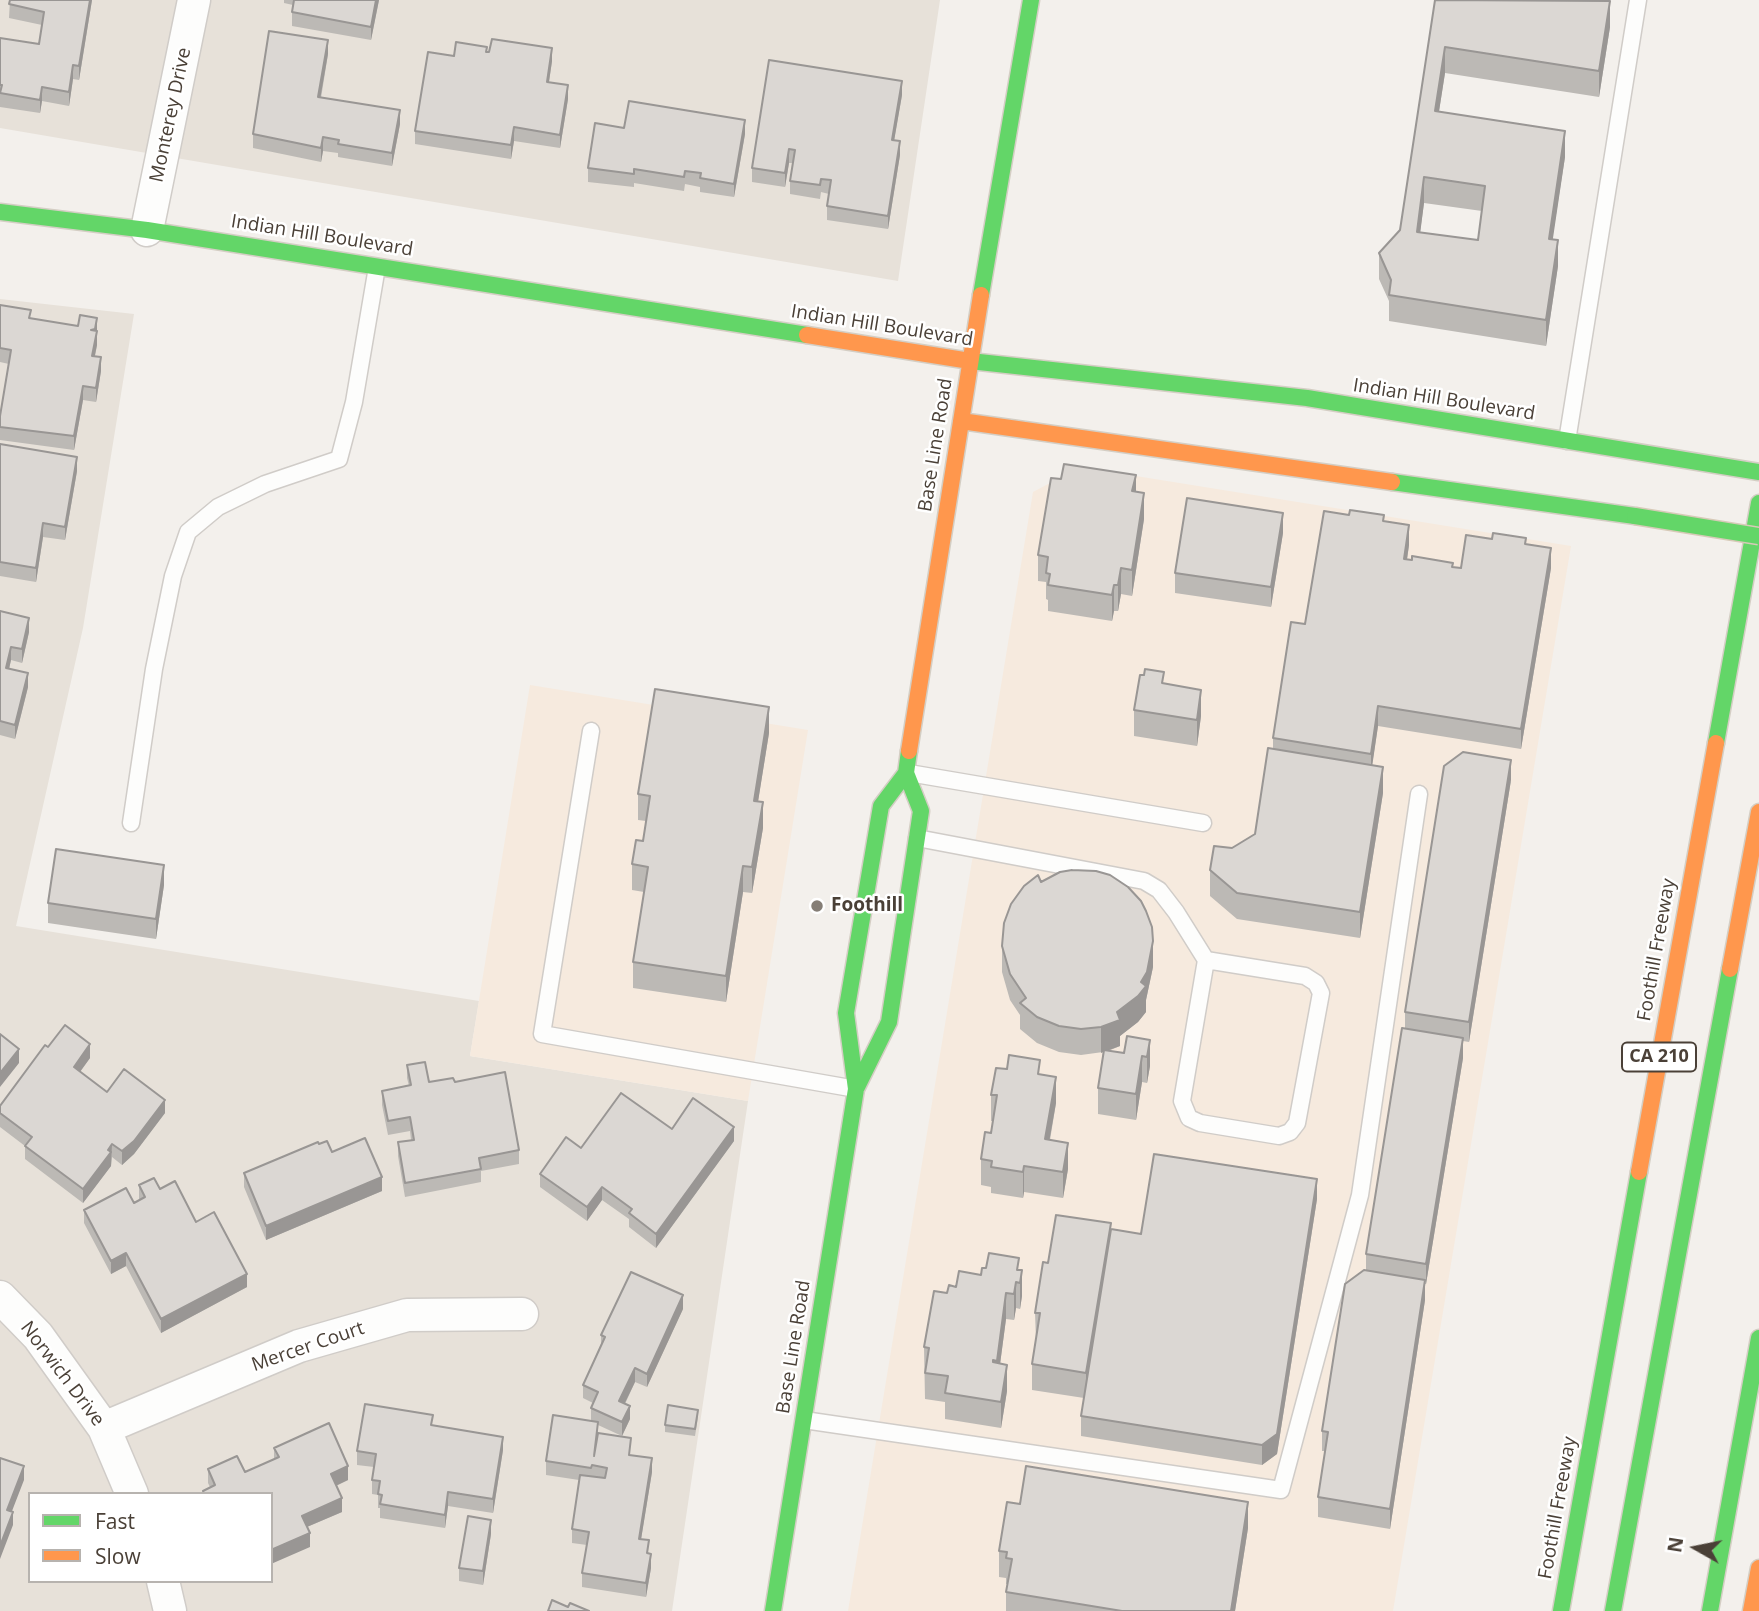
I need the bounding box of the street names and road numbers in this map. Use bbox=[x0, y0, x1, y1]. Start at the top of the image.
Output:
street label: Monterey Drive bbox=[146, 46, 196, 184]
street label: Indian Hill Boulevard bbox=[229, 210, 415, 262]
street label: Indian Hill Boulevard bbox=[789, 300, 975, 352]
street label: Indian Hill Boulevard bbox=[1351, 374, 1537, 426]
street label: Base Line Road bbox=[914, 377, 958, 513]
street label: Foothill Freeway bbox=[1633, 877, 1681, 1023]
road number: CA 210 bbox=[1622, 1042, 1696, 1072]
street label: Base Line Road bbox=[772, 1279, 816, 1415]
street label: Norwich Drive bbox=[15, 1317, 109, 1431]
street label: Mercer Court bbox=[249, 1317, 367, 1377]
street label: Foothill Freeway bbox=[1534, 1435, 1582, 1581]

